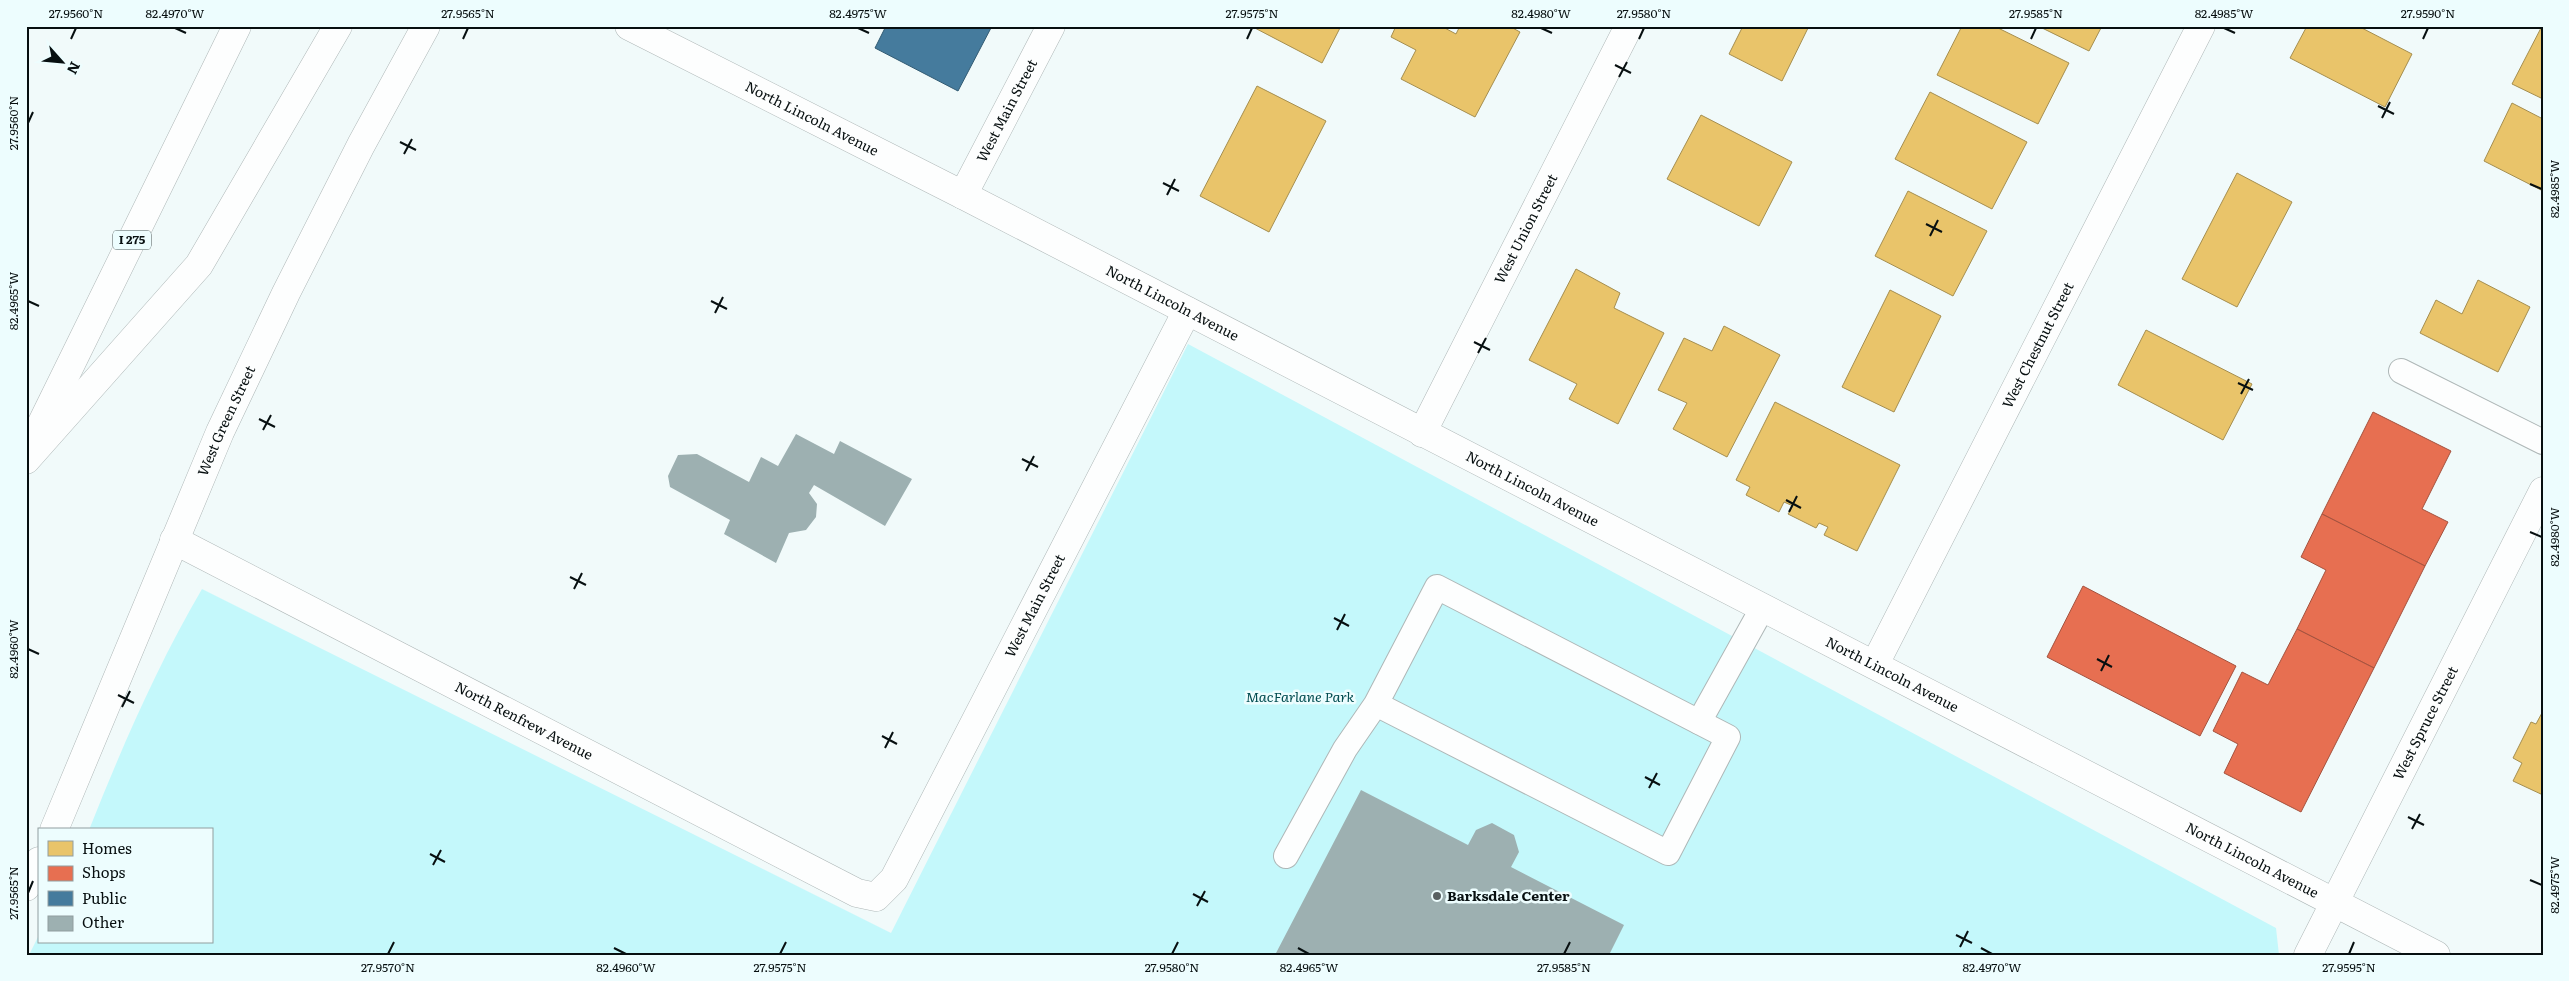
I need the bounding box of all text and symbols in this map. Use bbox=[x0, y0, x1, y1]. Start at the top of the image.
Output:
text: 27.9560°N bbox=[49, 4, 103, 22]
text: 82.4970°W bbox=[146, 4, 204, 22]
text: 27.9565°N bbox=[441, 4, 495, 22]
text: 82.4975°W bbox=[829, 4, 887, 22]
text: 27.9575°N bbox=[1225, 4, 1279, 22]
text: 82.4980°W bbox=[1511, 4, 1571, 22]
text: 27.9580°N bbox=[1617, 4, 1671, 22]
text: 27.9585°N bbox=[2009, 4, 2063, 22]
text: 82.4985°W bbox=[2195, 4, 2253, 22]
text: 27.9590°N bbox=[2401, 4, 2455, 22]
north arrow bbox=[38, 38, 88, 88]
street label: West Main Street bbox=[971, 55, 1041, 165]
text: N bbox=[63, 59, 86, 78]
street label: North Lincoln Avenue bbox=[742, 76, 883, 160]
text: 27.9560°N bbox=[4, 96, 22, 150]
text: 82.4985°W bbox=[2545, 160, 2563, 218]
street label: West Union Street bbox=[1489, 170, 1561, 287]
road number: I 275 bbox=[113, 230, 151, 250]
street label: North Lincoln Avenue bbox=[1103, 260, 1243, 345]
text: 82.4965°W bbox=[4, 272, 22, 330]
street label: West Chestnut Street bbox=[1996, 278, 2078, 411]
street label: West Green Street bbox=[192, 362, 259, 479]
street label: North Lincoln Avenue bbox=[1463, 445, 1603, 530]
text: 82.4980°W bbox=[2545, 507, 2563, 567]
street label: West Main Street bbox=[999, 550, 1069, 661]
text: 82.4960°W bbox=[4, 619, 22, 679]
street label: North Lincoln Avenue bbox=[1823, 631, 1963, 716]
street label: West Spruce Street bbox=[2387, 662, 2462, 783]
street label: North Renfrew Avenue bbox=[452, 676, 597, 764]
park label: MacFarlane Park bbox=[1246, 686, 1354, 706]
street label: North Lincoln Avenue bbox=[2183, 817, 2323, 902]
legend bbox=[38, 828, 212, 944]
text: Homes bbox=[82, 836, 132, 859]
text: 82.4975°W bbox=[2545, 856, 2563, 914]
text: Shops bbox=[82, 860, 125, 883]
text: 27.9565°N bbox=[4, 866, 22, 920]
place label: Barksdale Center bbox=[1447, 885, 1570, 905]
text: Public bbox=[82, 886, 127, 909]
marker: Barksdale Center bbox=[1431, 890, 1443, 902]
text: Other bbox=[82, 910, 124, 933]
text: 27.9570°N bbox=[361, 958, 415, 976]
text: 82.4960°W bbox=[596, 958, 656, 976]
text: 27.9575°N bbox=[753, 958, 807, 976]
text: 27.9580°N bbox=[1145, 958, 1199, 976]
text: 82.4965°W bbox=[1280, 958, 1338, 976]
text: 27.9585°N bbox=[1537, 958, 1591, 976]
text: 82.4970°W bbox=[1963, 958, 2021, 976]
text: 27.9595°N bbox=[2322, 958, 2376, 976]

